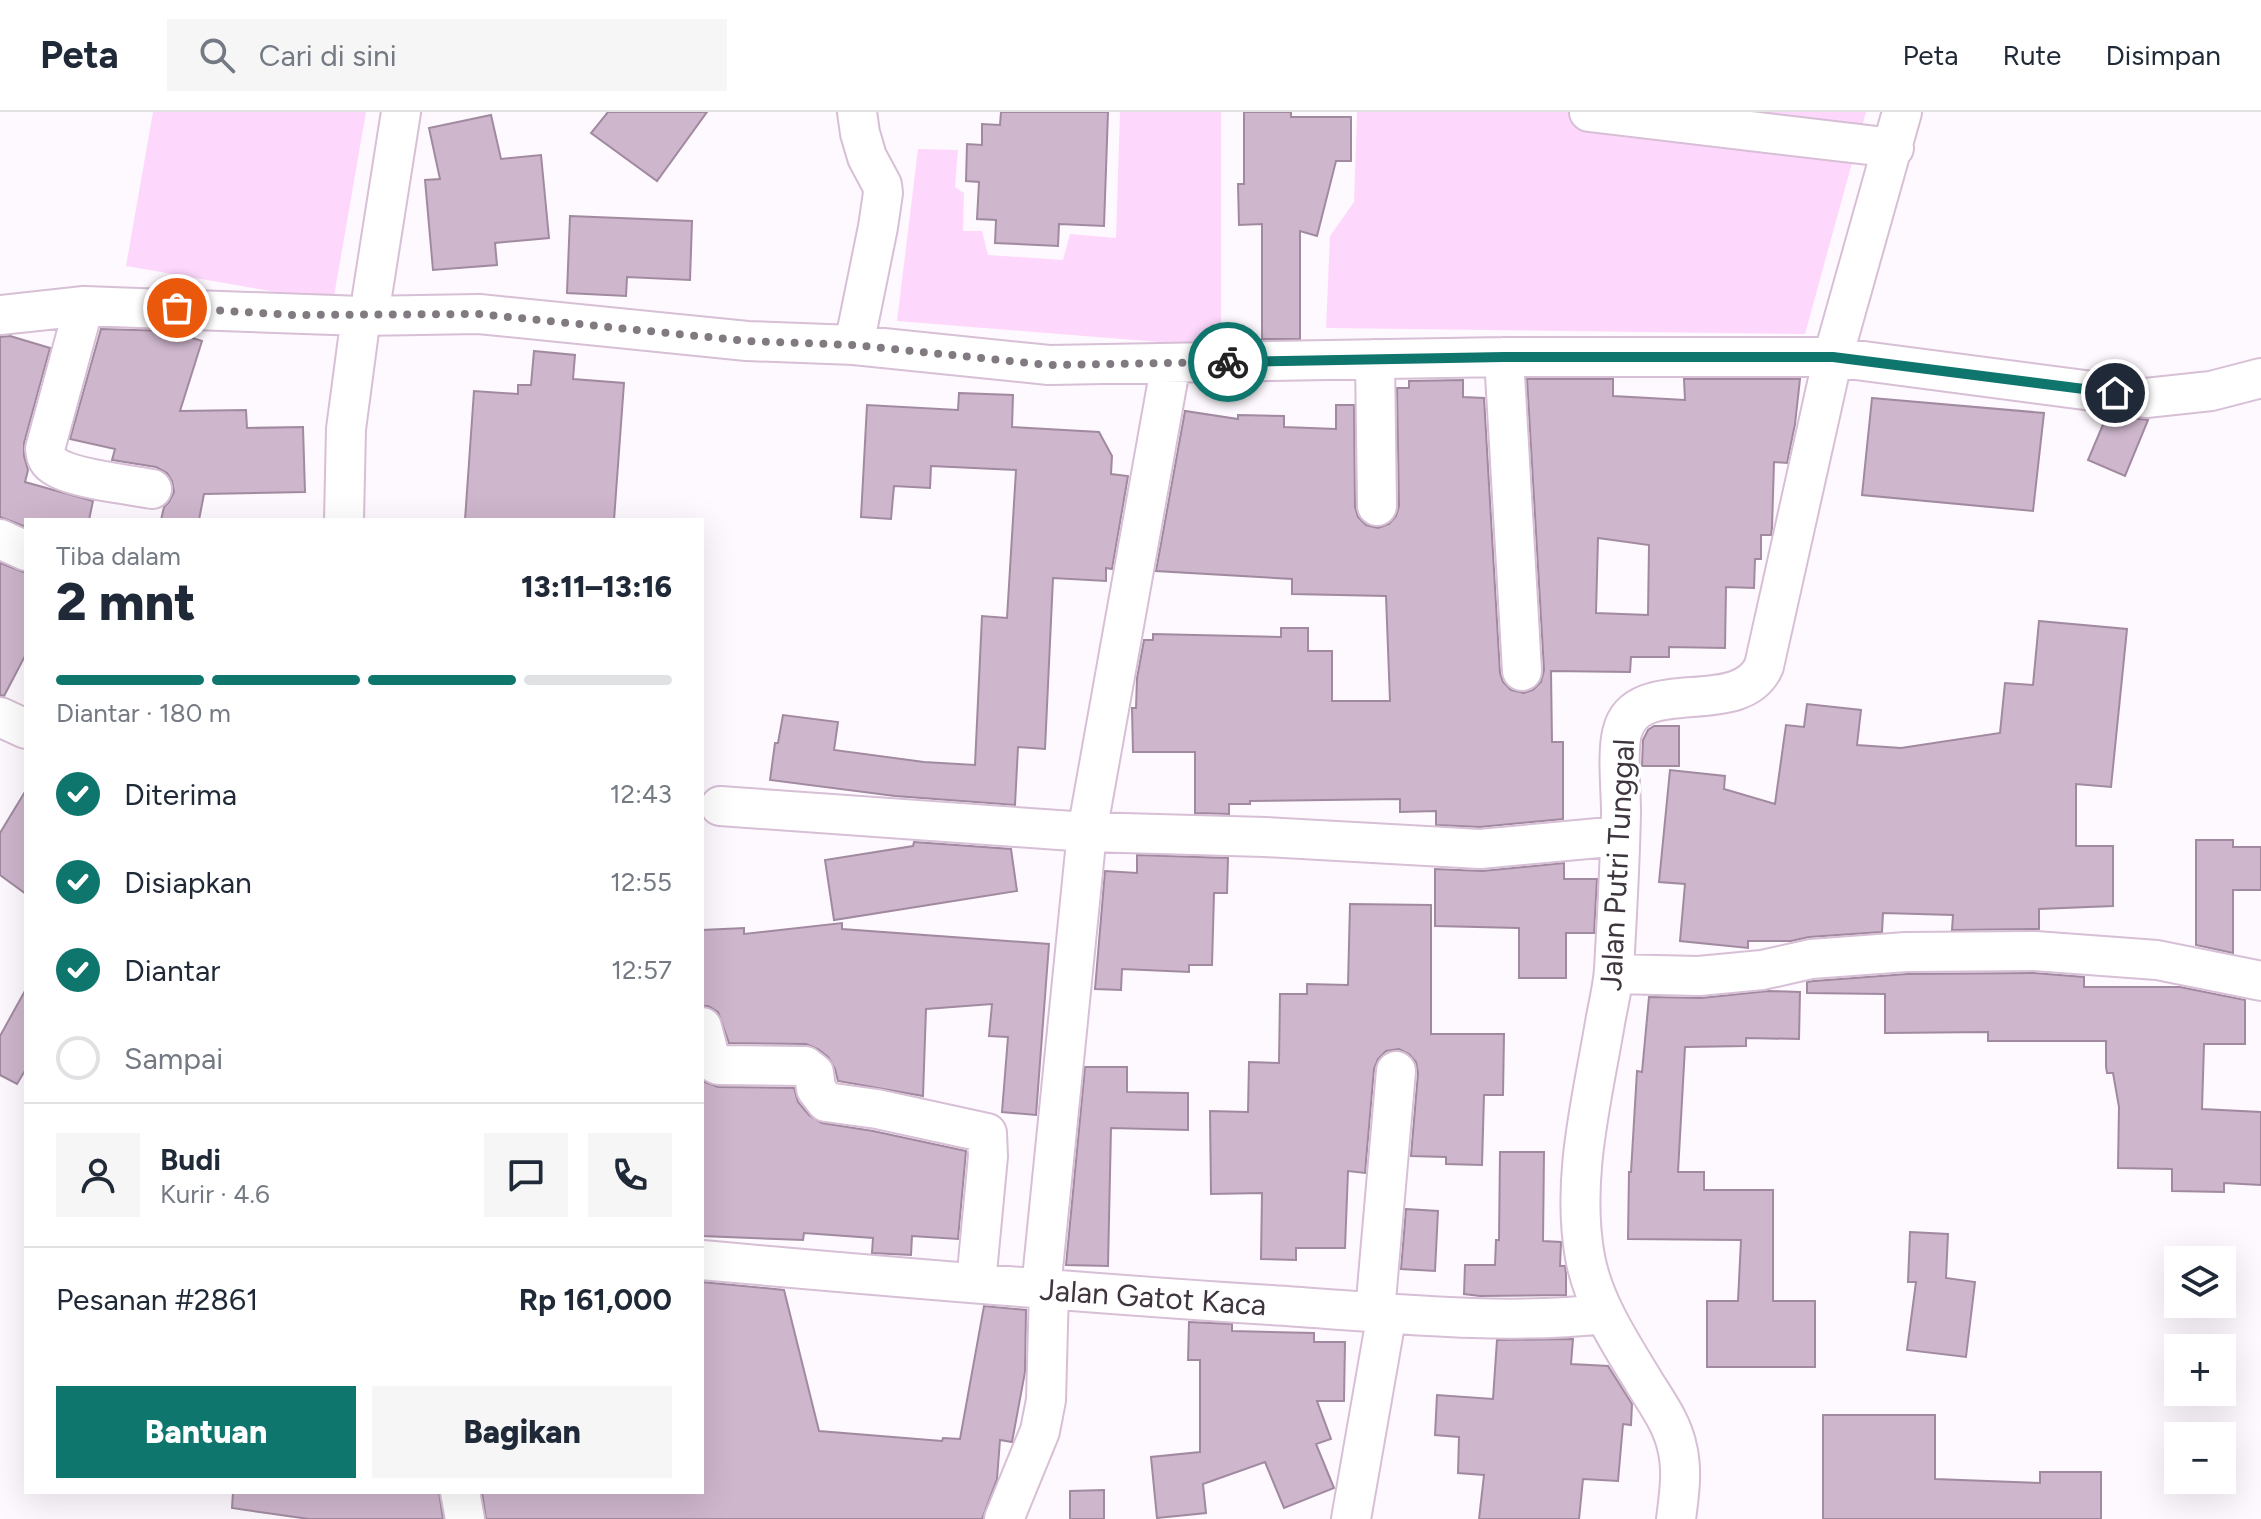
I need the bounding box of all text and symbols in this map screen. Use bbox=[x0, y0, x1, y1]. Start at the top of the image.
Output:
search box bbox=[167, 19, 727, 91]
text: Peta bbox=[40, 32, 119, 78]
icon: search bbox=[195, 33, 239, 77]
text: Cari di sini bbox=[259, 37, 397, 74]
text: Peta bbox=[1902, 38, 1958, 72]
text: Rute bbox=[2002, 38, 2061, 72]
text: Disimpan bbox=[2105, 38, 2221, 72]
pin bbox=[143, 274, 211, 342]
icon: bag bbox=[155, 286, 199, 330]
courier bbox=[1188, 322, 1268, 402]
icon: bike bbox=[1206, 340, 1250, 384]
pin bbox=[2081, 359, 2149, 427]
icon: home bbox=[2093, 371, 2137, 415]
text: Tiba dalam bbox=[56, 540, 181, 572]
text: 13:11–13:16 bbox=[521, 568, 672, 605]
text: 2 mnt bbox=[56, 571, 196, 633]
text: Diantar · 180 m bbox=[56, 697, 231, 729]
street label: Jalan Putri Tunggal bbox=[1592, 738, 1642, 992]
icon: check bbox=[56, 772, 100, 816]
text: Diterima bbox=[124, 776, 237, 813]
text: 12:43 bbox=[610, 778, 672, 810]
icon: check bbox=[56, 860, 100, 904]
text: Disiapkan bbox=[124, 864, 252, 901]
text: 12:55 bbox=[610, 866, 672, 898]
icon: check bbox=[56, 948, 100, 992]
text: Diantar bbox=[124, 952, 220, 989]
text: 12:57 bbox=[611, 954, 672, 986]
text: Sampai bbox=[124, 1040, 223, 1077]
button: person bbox=[56, 1133, 140, 1217]
button: chat bbox=[484, 1133, 568, 1217]
button: phone bbox=[588, 1133, 672, 1217]
text: Budi bbox=[160, 1141, 221, 1178]
text: Kurir · 4.6 bbox=[160, 1178, 270, 1210]
map controls bbox=[2164, 1246, 2236, 1494]
button: layers bbox=[2164, 1246, 2236, 1318]
street label: Jalan Gatot Kaca bbox=[1038, 1271, 1268, 1323]
text: Pesanan #2861 bbox=[56, 1281, 258, 1318]
text: Rp 161,000 bbox=[519, 1281, 672, 1318]
button: + bbox=[2164, 1334, 2236, 1406]
button: Bantuan bbox=[56, 1386, 356, 1478]
button: Bagikan bbox=[372, 1386, 672, 1478]
button: − bbox=[2164, 1422, 2236, 1494]

